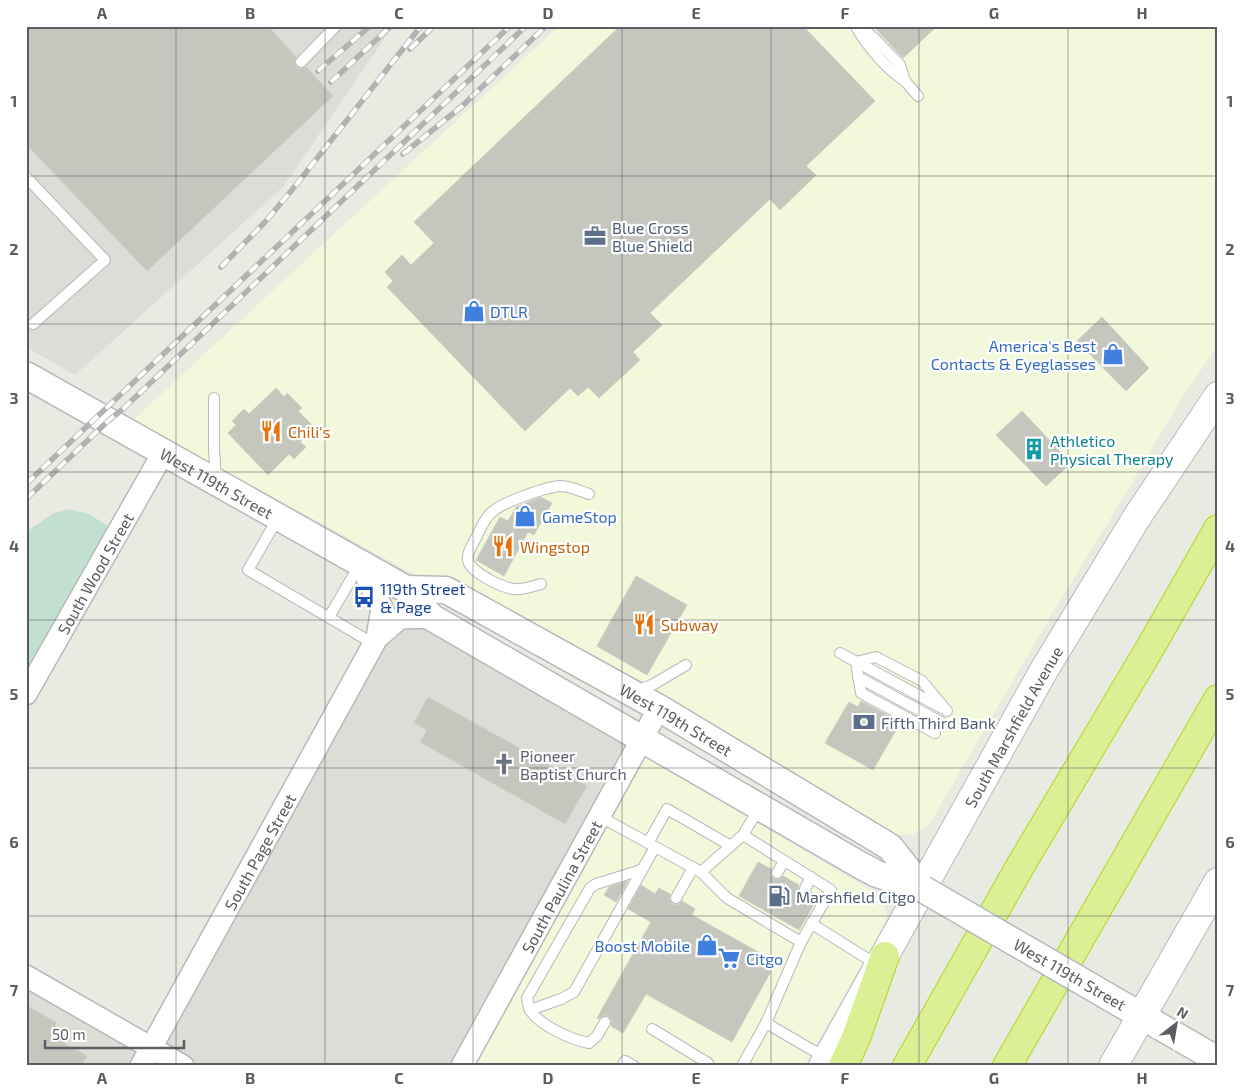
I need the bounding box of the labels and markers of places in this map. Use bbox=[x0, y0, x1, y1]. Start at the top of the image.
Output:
place label: Blue Cross Blue Shield bbox=[612, 218, 693, 255]
office icon: Blue Cross Blue Shield bbox=[582, 223, 608, 249]
shop icon: DTLR bbox=[461, 298, 487, 324]
place label: DTLR bbox=[490, 302, 528, 321]
place label: America's Best Contacts & Eyeglasses bbox=[931, 336, 1096, 373]
shop icon: America's Best Contacts & Eyeglasses bbox=[1100, 341, 1126, 367]
restaurant icon: Chili's bbox=[258, 418, 284, 444]
place label: Chili's bbox=[288, 422, 331, 441]
place label: Athletico Physical Therapy bbox=[1050, 431, 1174, 468]
building icon: Athletico Physical Therapy bbox=[1021, 436, 1047, 462]
shop icon: GameStop bbox=[512, 503, 538, 529]
place label: GameStop bbox=[542, 507, 617, 526]
restaurant icon: Wingstop bbox=[490, 533, 516, 559]
place label: Wingstop bbox=[520, 537, 590, 556]
place label: 119th Street & Page bbox=[380, 579, 465, 616]
bus stop icon: 119th Street & Page bbox=[351, 584, 377, 610]
restaurant icon: Subway bbox=[631, 611, 657, 637]
place label: Subway bbox=[661, 615, 719, 634]
bank icon: Fifth Third Bank bbox=[851, 709, 877, 735]
place label: Fifth Third Bank bbox=[881, 713, 996, 732]
place label: Pioneer Baptist Church bbox=[520, 746, 627, 783]
church icon: Pioneer Baptist Church bbox=[491, 751, 517, 777]
fuel station icon: Marshfield Citgo bbox=[766, 883, 792, 909]
place label: Marshfield Citgo bbox=[796, 887, 916, 906]
shop icon: Boost Mobile bbox=[694, 932, 720, 958]
place label: Boost Mobile bbox=[595, 936, 690, 955]
supermarket icon: Citgo bbox=[716, 945, 742, 971]
place label: Citgo bbox=[746, 949, 783, 968]

